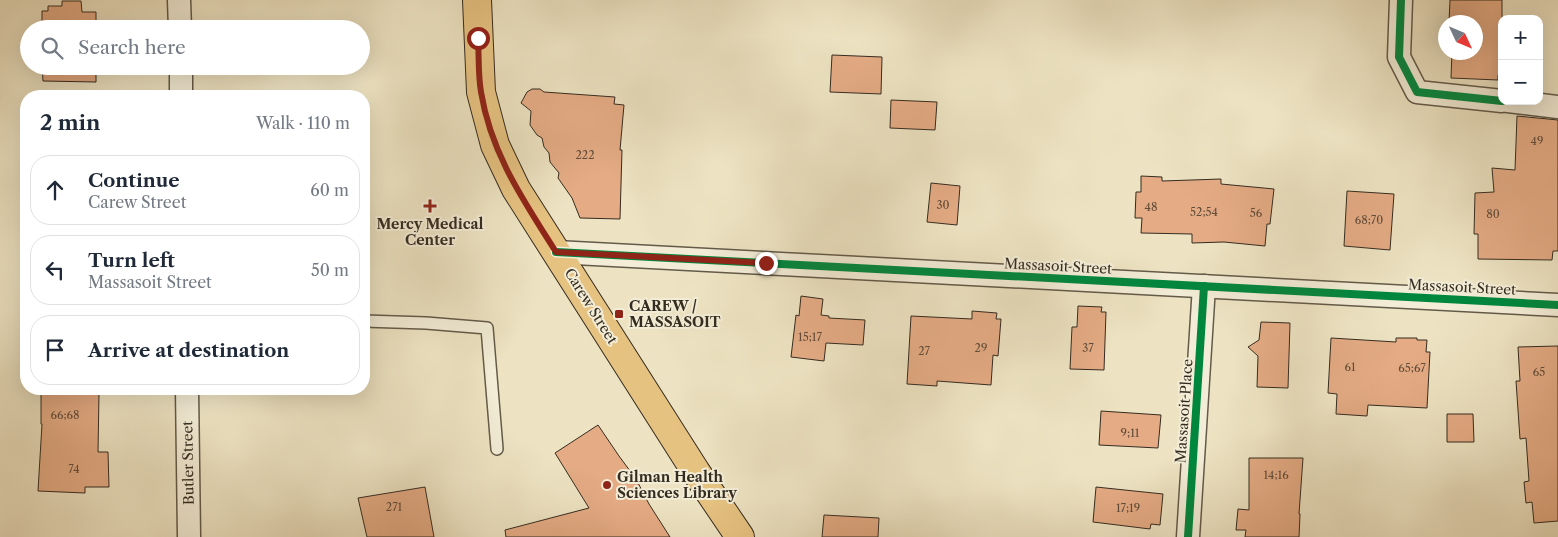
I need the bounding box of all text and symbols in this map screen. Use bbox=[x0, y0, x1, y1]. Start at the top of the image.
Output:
north arrow bbox=[1438, 15, 1483, 60]
map controls bbox=[1498, 15, 1543, 105]
button: + bbox=[1498, 15, 1543, 60]
search box bbox=[20, 20, 370, 75]
route start bbox=[467, 27, 490, 50]
icon: search bbox=[38, 34, 66, 62]
text: Search here bbox=[78, 36, 186, 59]
button: − bbox=[1498, 60, 1543, 105]
text: 2 min bbox=[40, 110, 100, 135]
text: Walk · 110 m bbox=[256, 113, 350, 133]
house number: 49 bbox=[1531, 134, 1543, 148]
house number: 222 bbox=[576, 148, 594, 162]
text: Continue bbox=[88, 169, 180, 192]
icon: ahead bbox=[41, 176, 69, 204]
text: 60 m bbox=[310, 180, 349, 200]
text: Carew Street bbox=[88, 192, 186, 212]
house number: 30 bbox=[936, 198, 950, 212]
marker: Mercy Medical Center bbox=[423, 199, 437, 213]
house number: 48 bbox=[1145, 200, 1157, 214]
house number: 52;54 bbox=[1190, 205, 1218, 219]
house number: 56 bbox=[1250, 206, 1263, 220]
house number: 80 bbox=[1486, 207, 1500, 221]
house number: 68;70 bbox=[1355, 213, 1383, 227]
place label: Mercy Medical Center bbox=[377, 215, 484, 249]
text: Turn left bbox=[88, 249, 175, 272]
route end bbox=[755, 252, 778, 275]
street label: Massasoit Street bbox=[1003, 254, 1113, 278]
icon: left bbox=[41, 256, 69, 284]
text: 50 m bbox=[311, 260, 349, 280]
street label: Carew Street bbox=[561, 265, 621, 347]
text: Massasoit Street bbox=[88, 272, 212, 292]
street label: Massasoit Street bbox=[1407, 275, 1517, 299]
place label: CAREW / MASSASOIT bbox=[629, 297, 721, 331]
marker: CAREW / MASSASOIT bbox=[613, 308, 625, 320]
house number: 15;17 bbox=[798, 330, 822, 344]
icon: arrive bbox=[41, 336, 69, 364]
text: Arrive at destination bbox=[88, 339, 289, 362]
house number: 29 bbox=[975, 341, 987, 355]
house number: 37 bbox=[1082, 341, 1094, 355]
house number: 27 bbox=[918, 344, 930, 358]
street label: Massasoit Place bbox=[1171, 358, 1197, 464]
house number: 61 bbox=[1344, 360, 1356, 374]
house number: 65;67 bbox=[1398, 361, 1426, 375]
house number: 65 bbox=[1533, 365, 1545, 379]
house number: 66;68 bbox=[51, 408, 79, 422]
street label: Butler Street bbox=[178, 421, 198, 505]
house number: 9;11 bbox=[1121, 426, 1140, 440]
house number: 74 bbox=[68, 462, 80, 476]
place label: Gilman Health Sciences Library bbox=[617, 468, 737, 502]
house number: 14;16 bbox=[1263, 468, 1289, 482]
marker: Gilman Health Sciences Library bbox=[601, 479, 613, 491]
house number: 271 bbox=[386, 500, 403, 514]
house number: 17;19 bbox=[1116, 501, 1140, 515]

